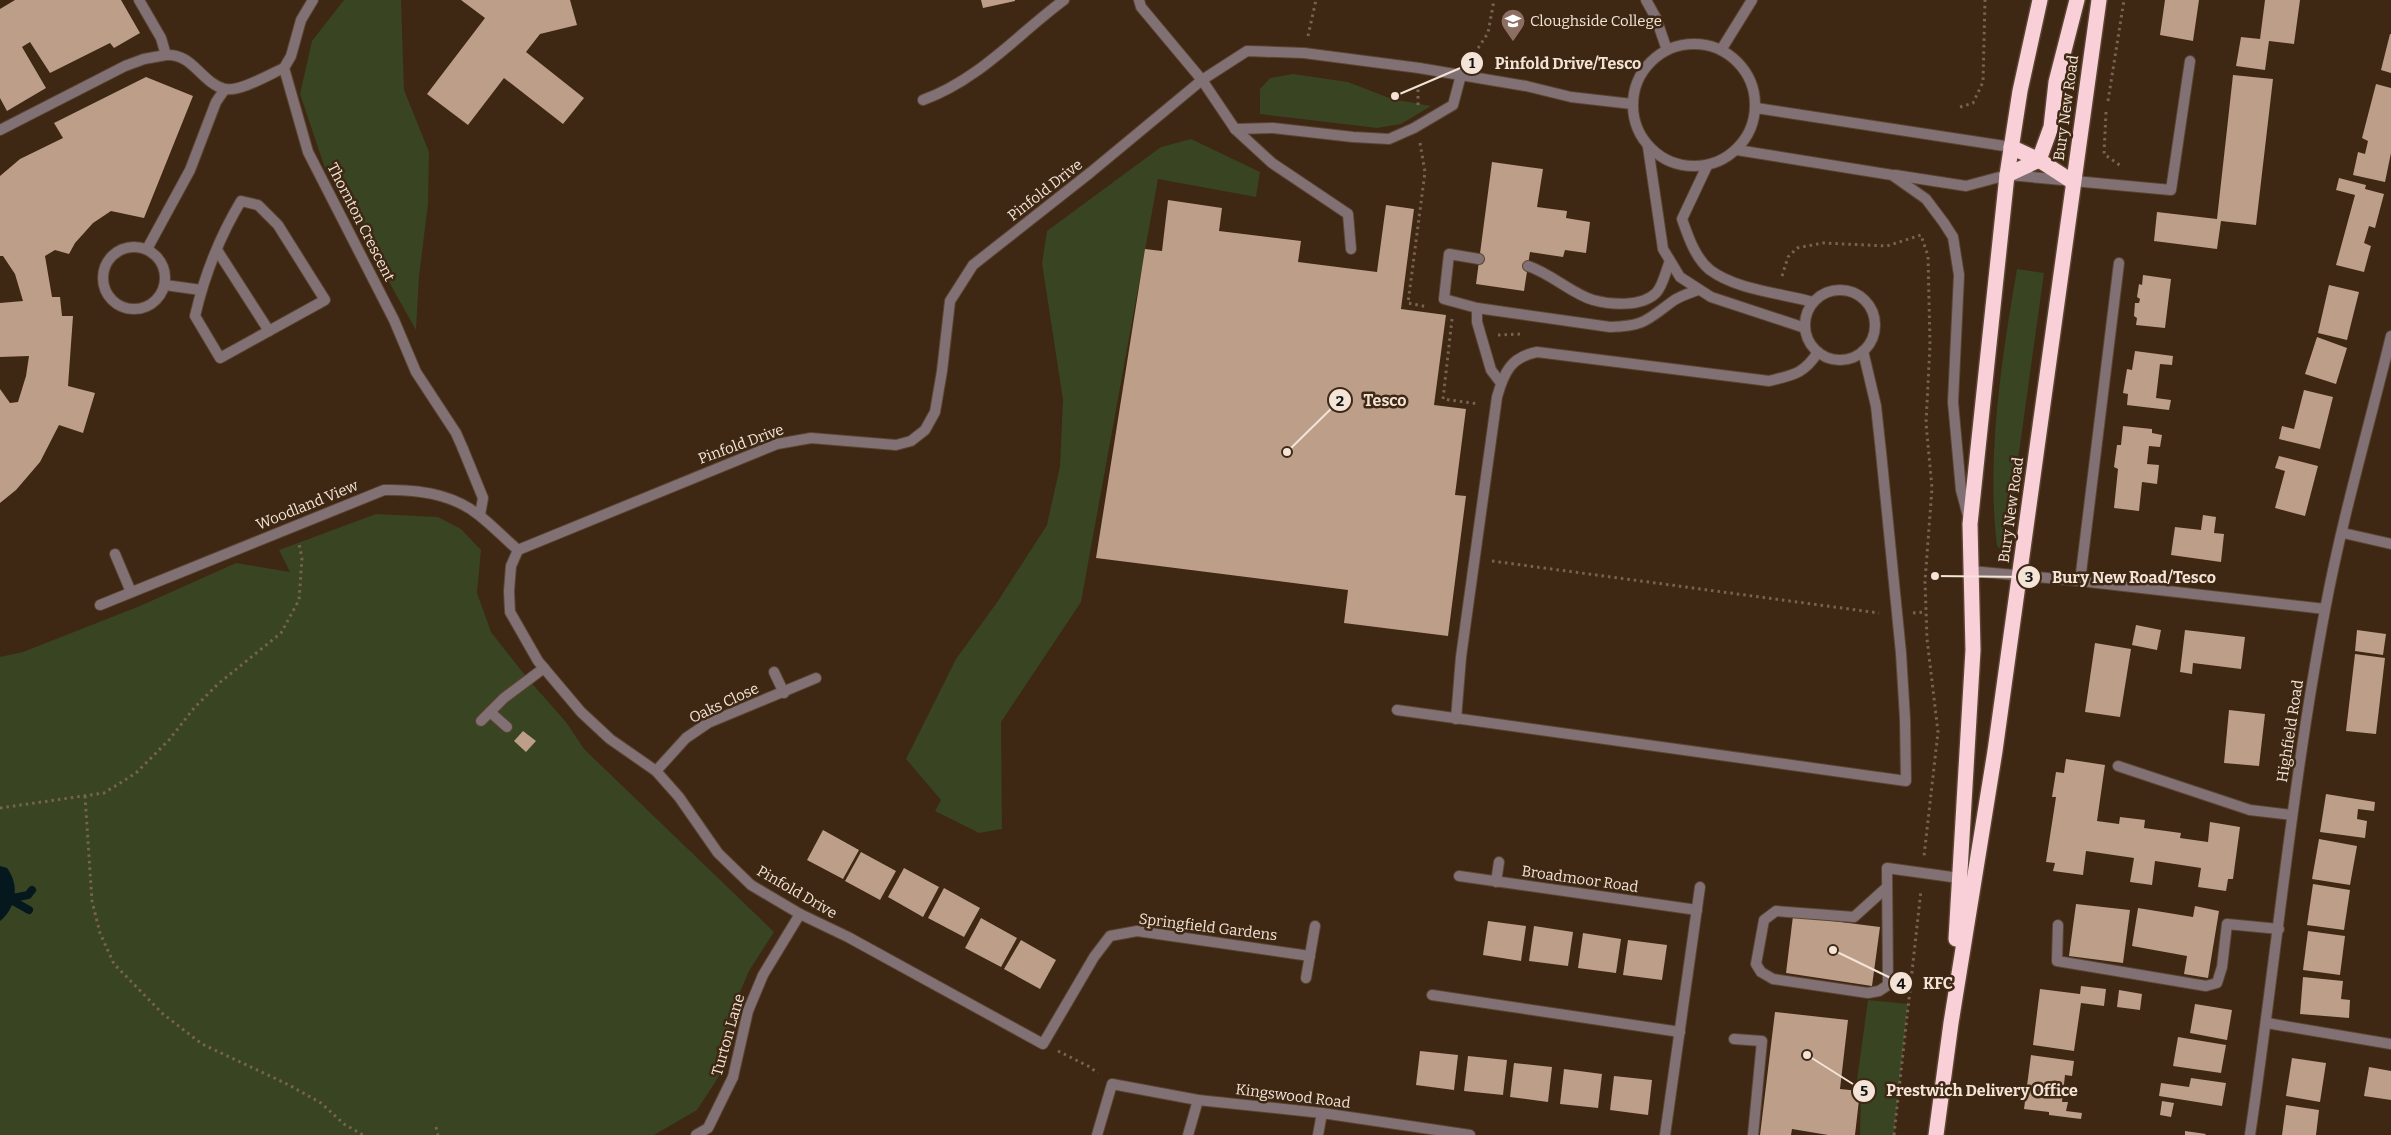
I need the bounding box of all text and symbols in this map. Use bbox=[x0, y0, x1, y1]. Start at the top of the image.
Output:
school or university icon: Cloughside College bbox=[1500, 8, 1526, 42]
place label: Cloughside College bbox=[1530, 12, 1662, 30]
callout: Pinfold Drive/Tesco bbox=[1460, 47, 1652, 78]
text: 1 bbox=[1469, 54, 1476, 72]
text: Pinfold Drive/Tesco bbox=[1495, 54, 1641, 73]
street label: Bury New Road bbox=[2050, 54, 2082, 162]
street label: Pinfold Drive bbox=[1004, 155, 1086, 225]
street label: Thornton Crescent bbox=[323, 160, 399, 285]
callout: Tesco bbox=[1328, 385, 1416, 416]
text: Tesco bbox=[1363, 391, 1407, 410]
text: 2 bbox=[1336, 392, 1344, 410]
street label: Pinfold Drive bbox=[696, 420, 786, 468]
street label: Bury New Road bbox=[1995, 456, 2027, 564]
street label: Woodland View bbox=[253, 476, 361, 534]
callout: Bury New Road/Tesco bbox=[2017, 561, 2226, 592]
text: 3 bbox=[2025, 568, 2033, 586]
text: Bury New Road/Tesco bbox=[2052, 568, 2216, 587]
street label: Highfield Road bbox=[2273, 678, 2307, 784]
street label: Oaks Close bbox=[686, 679, 762, 727]
street label: Pinfold Drive bbox=[754, 862, 840, 922]
street label: Broadmoor Road bbox=[1520, 862, 1640, 896]
street label: Springfield Gardens bbox=[1138, 910, 1278, 944]
callout: KFC bbox=[1889, 968, 1963, 999]
text: KFC bbox=[1923, 974, 1953, 993]
text: 4 bbox=[1896, 975, 1906, 993]
street label: Turton Lane bbox=[708, 992, 748, 1078]
callout: Prestwich Delivery Office bbox=[1852, 1075, 2088, 1106]
street label: Kingswood Road bbox=[1235, 1080, 1352, 1112]
text: Prestwich Delivery Office bbox=[1886, 1081, 2078, 1100]
text: 5 bbox=[1860, 1082, 1868, 1100]

